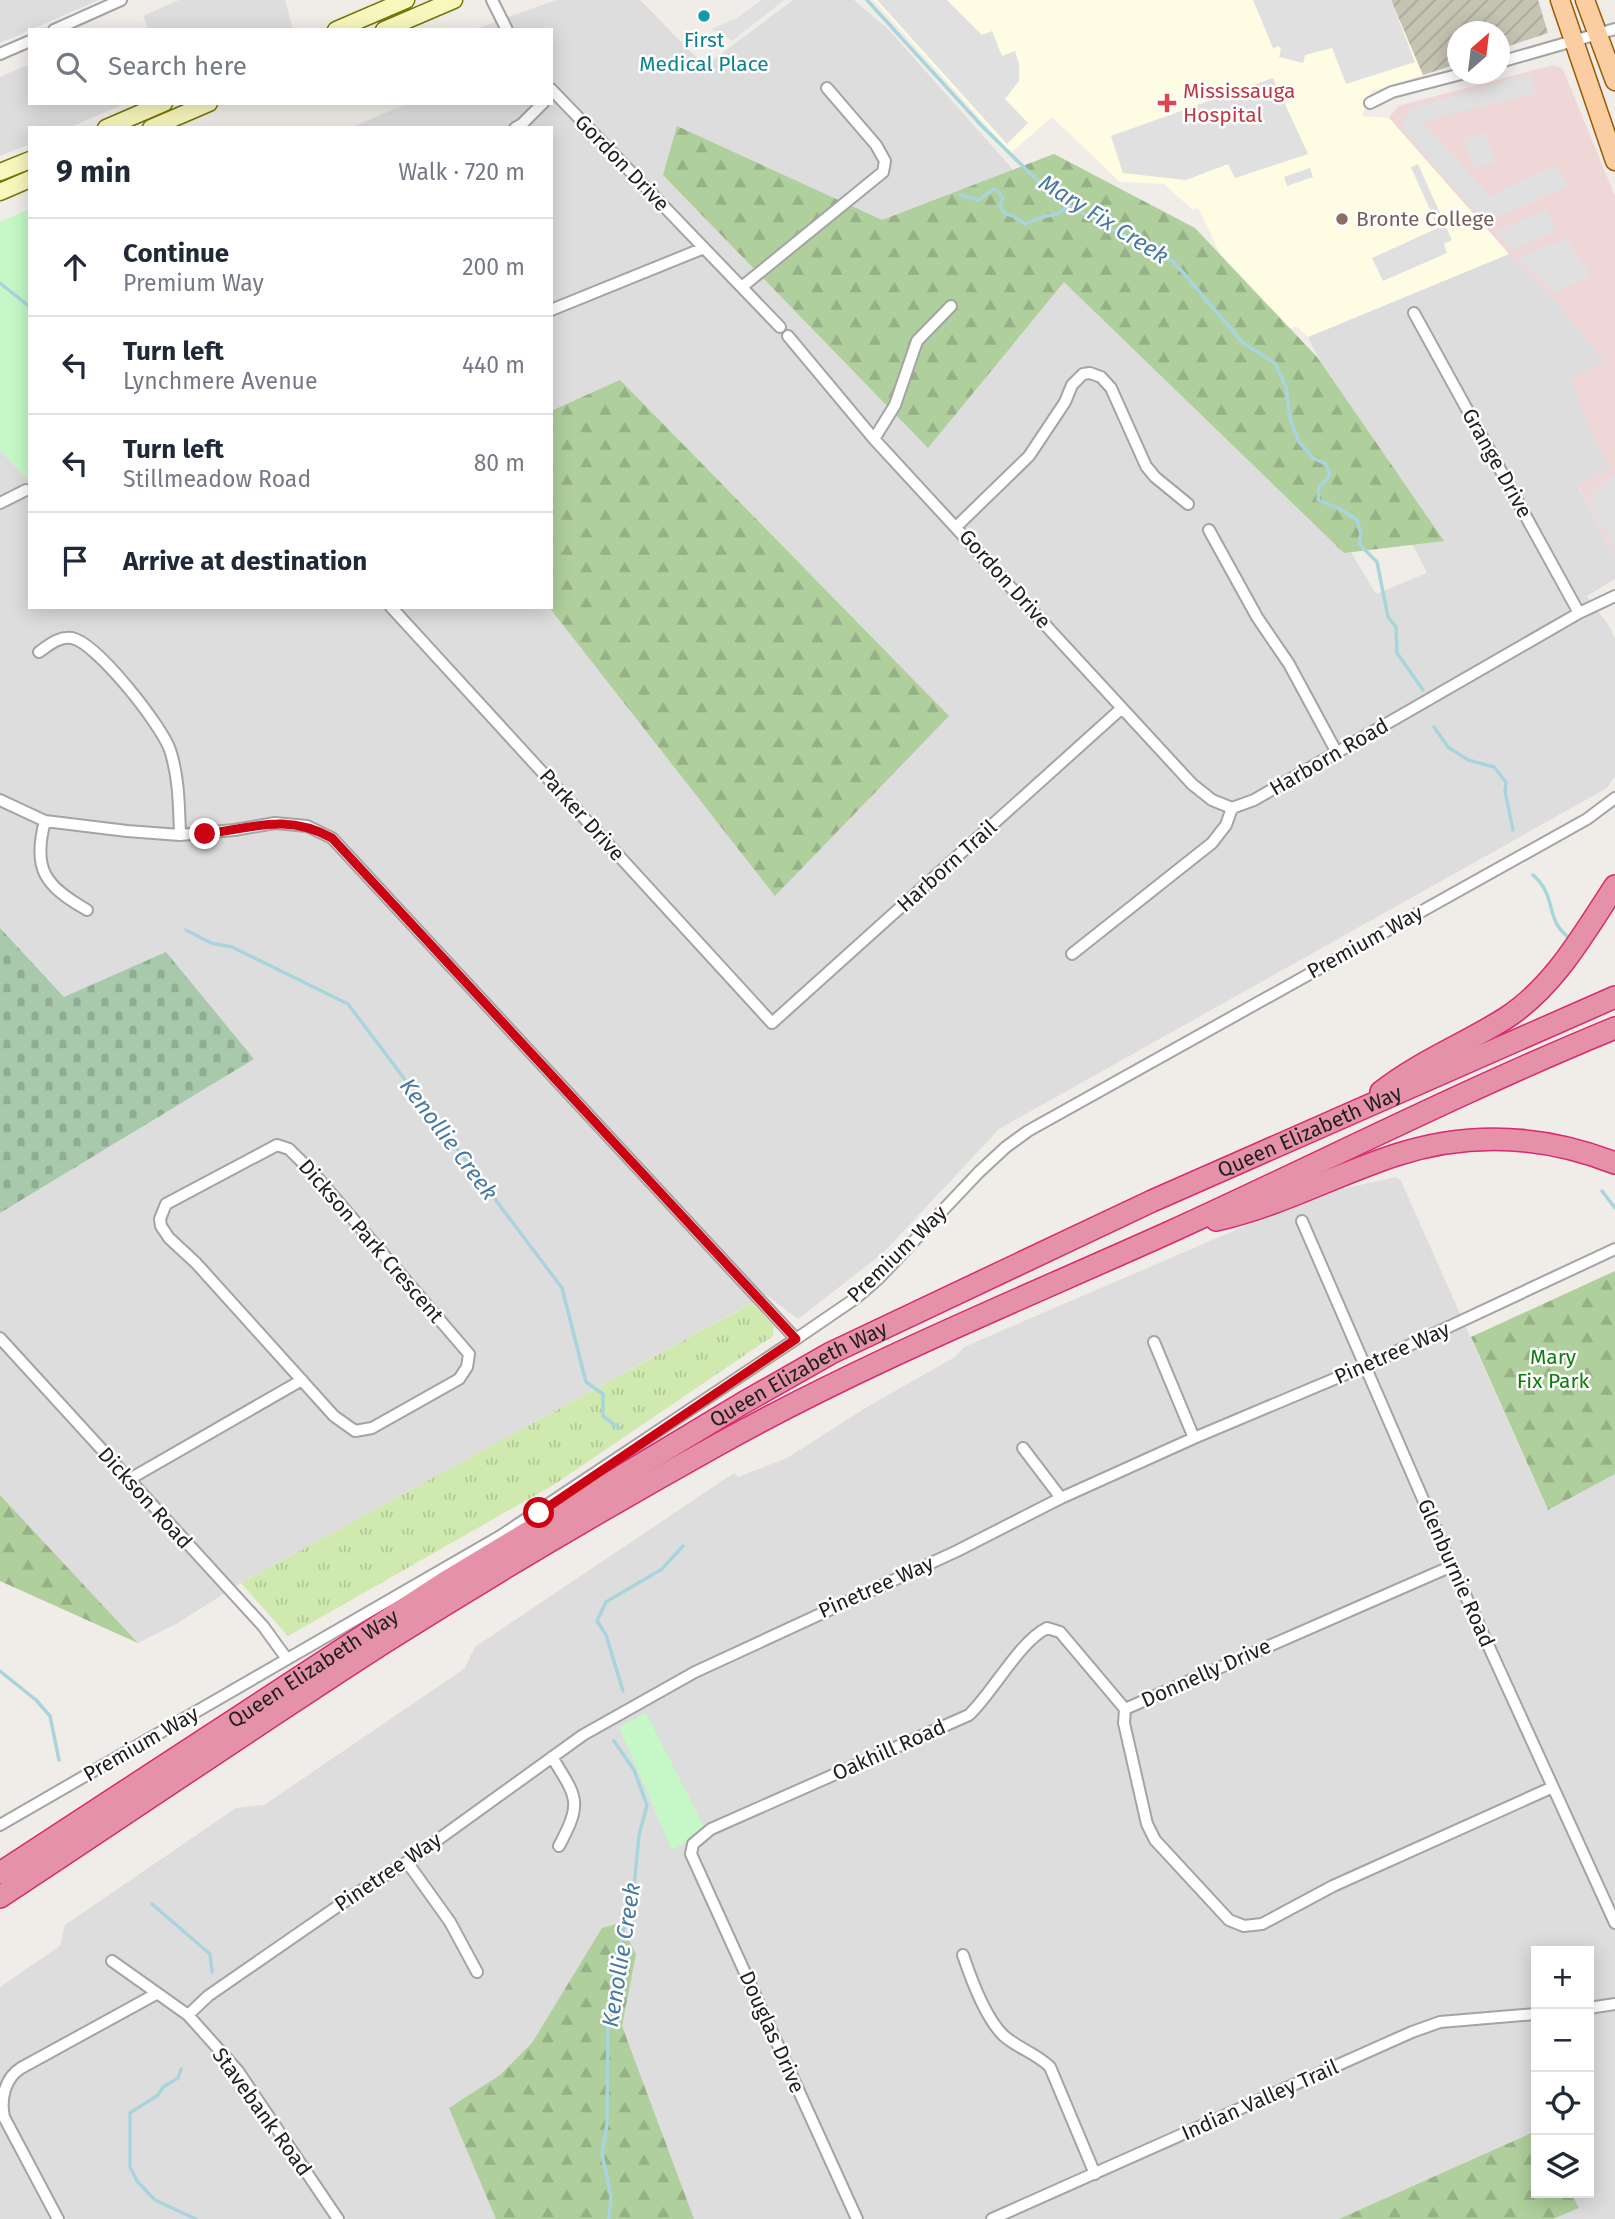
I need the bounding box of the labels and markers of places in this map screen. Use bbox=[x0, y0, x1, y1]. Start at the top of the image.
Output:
marker: First Medical Place bbox=[696, 8, 712, 24]
place label: First Medical Place bbox=[639, 27, 769, 77]
place label: Mississauga Hospital bbox=[1183, 78, 1295, 128]
marker: Mississauga Hospital bbox=[1157, 93, 1177, 113]
place label: Bronte College bbox=[1356, 206, 1494, 232]
marker: Bronte College bbox=[1334, 211, 1350, 227]

